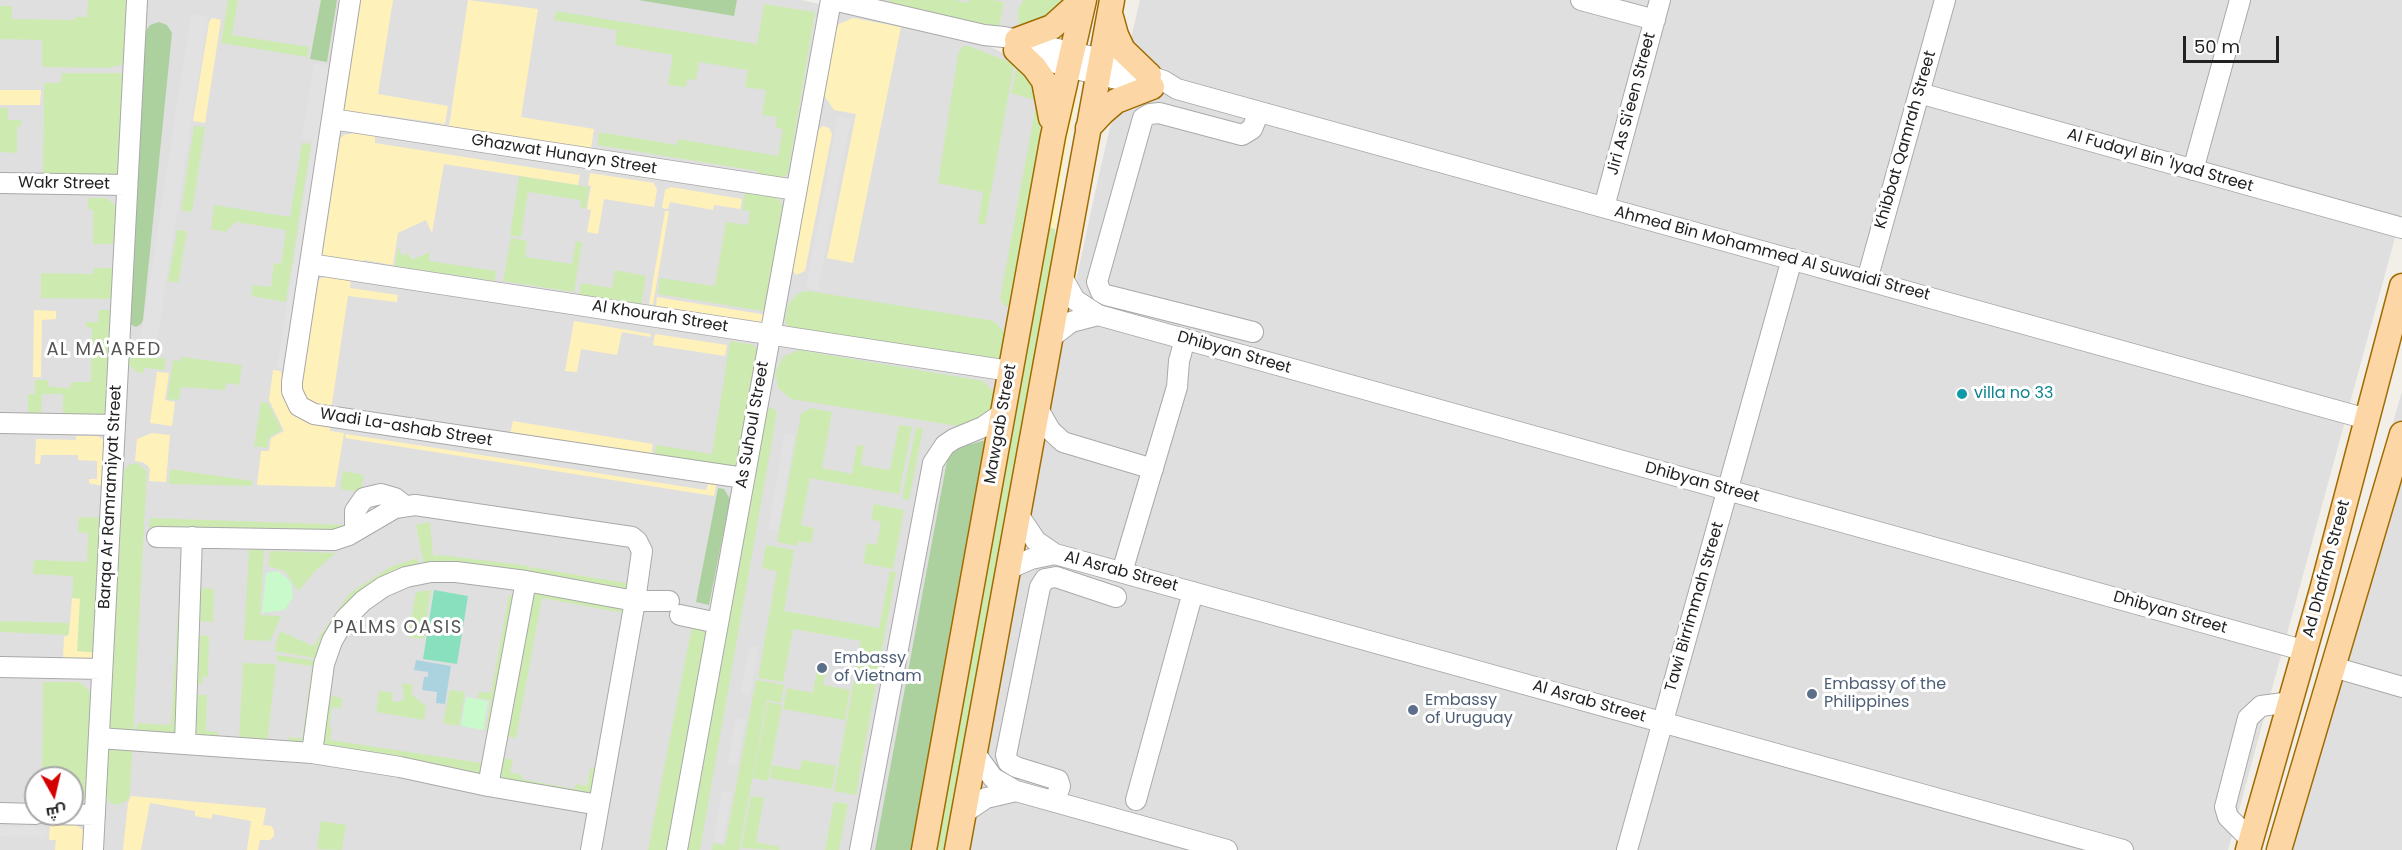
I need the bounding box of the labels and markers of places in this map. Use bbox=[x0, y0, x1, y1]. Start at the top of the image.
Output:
place label: villa no 33 bbox=[1974, 384, 2053, 404]
marker: villa no 33 bbox=[1955, 387, 1969, 401]
place label: Embassy of Vietnam bbox=[834, 649, 922, 687]
marker: Embassy of Vietnam bbox=[815, 661, 829, 675]
place label: Embassy of the Philippines bbox=[1824, 675, 1946, 713]
marker: Embassy of the Philippines bbox=[1805, 687, 1819, 701]
place label: Embassy of Uruguay bbox=[1425, 691, 1513, 729]
marker: Embassy of Uruguay bbox=[1406, 703, 1420, 717]

